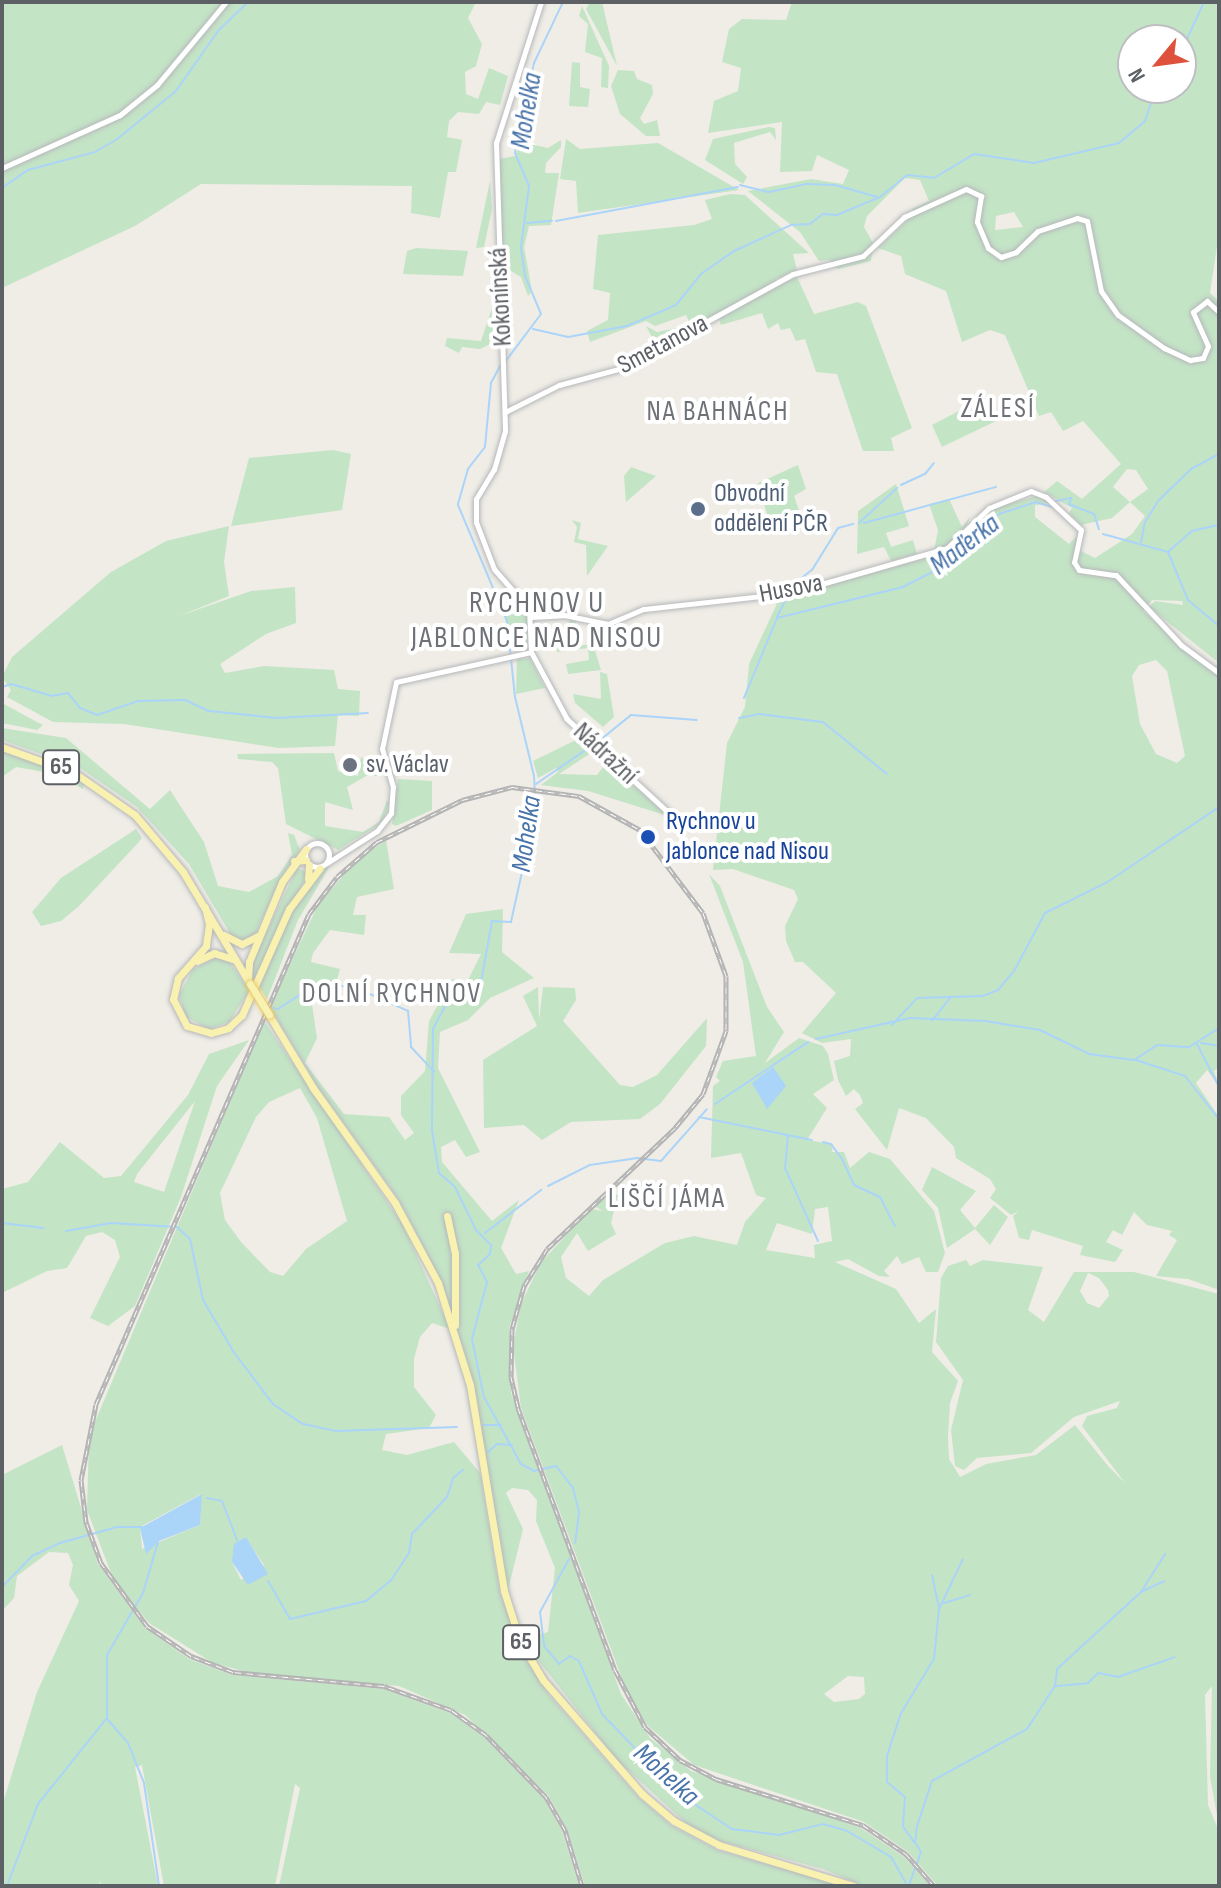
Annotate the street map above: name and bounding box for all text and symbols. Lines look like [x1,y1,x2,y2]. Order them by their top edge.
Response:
north arrow [1117,24,1197,104]
text: N [1123,63,1152,87]
water label: Mohelka [504,70,550,152]
street label: Kokonínská [483,247,519,347]
street label: Smetanova [613,308,713,382]
district label: ZÁLESÍ [960,392,1036,426]
district label: NA BAHNÁCH [646,395,790,429]
place label: Obvodní oddělení PČR [714,478,828,540]
marker: Obvodní oddělení PČR [689,500,707,518]
water label: Maďerka [923,507,1007,583]
street label: Husova [757,568,825,610]
district label: RYCHNOV U JABLONCE NAD NISOU [411,585,663,656]
street label: Nádražní [566,717,644,791]
road number: 65 [41,747,81,787]
place label: sv. Václav [366,749,449,781]
marker: sv. Václav [341,756,359,774]
water label: Mohelka [505,794,549,874]
place label: Rychnov u Jablonce nad Nisou [666,806,829,868]
marker: Rychnov u Jablonce nad Nisou [637,826,659,848]
district label: DOLNÍ RYCHNOV [302,977,482,1011]
district label: LIŠČÍ JÁMA [608,1182,726,1216]
road number: 65 [501,1622,541,1662]
water label: Mohelka [626,1737,706,1813]

